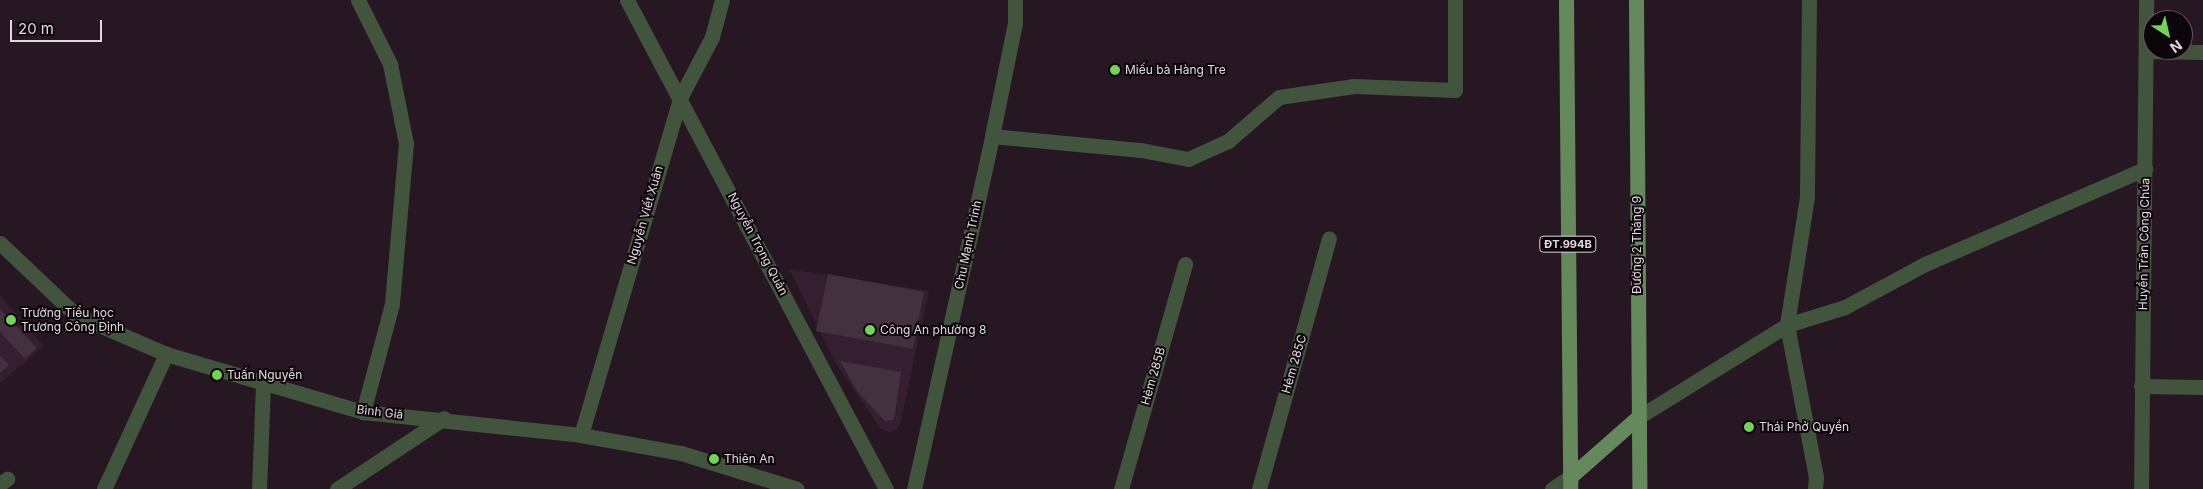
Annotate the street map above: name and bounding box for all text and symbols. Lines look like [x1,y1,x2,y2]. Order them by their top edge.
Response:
scale bar [12,10,105,42]
north arrow [2143,10,2193,60]
text: 20 m [18,19,54,38]
text: N [2167,37,2186,57]
place label: Miếu bà Hàng Tre [1125,63,1226,77]
marker: Miếu bà Hàng Tre [1109,64,1121,76]
street label: Nguyễn Viết Xuân [624,164,666,266]
street label: Huyền Trân Công Chúa [2136,178,2152,310]
street label: Nguyễn Trọng Quản [725,190,791,298]
street label: Đường 2 Tháng 9 [1630,196,1644,294]
street label: Chu Mạnh Trinh [952,199,984,291]
road number: ĐT.994B [1539,235,1597,252]
place label: Trường Tiểu học Trương Công Định [21,306,124,334]
marker: Trường Tiểu học Trương Công Định [5,314,17,326]
place label: Công An phường 8 [880,323,986,337]
marker: Công An phường 8 [864,324,876,336]
street label: Hẻm 285C [1279,333,1309,395]
street label: Hẻm 285B [1138,345,1168,407]
place label: Tuấn Nguyễn [227,368,302,382]
marker: Tuấn Nguyễn [211,369,223,381]
street label: Bình Giã [356,402,404,422]
place label: Thái Phở Quyền [1759,420,1849,434]
marker: Thái Phở Quyền [1743,421,1755,433]
place label: Thiên An [724,452,775,466]
marker: Thiên An [708,453,720,465]

